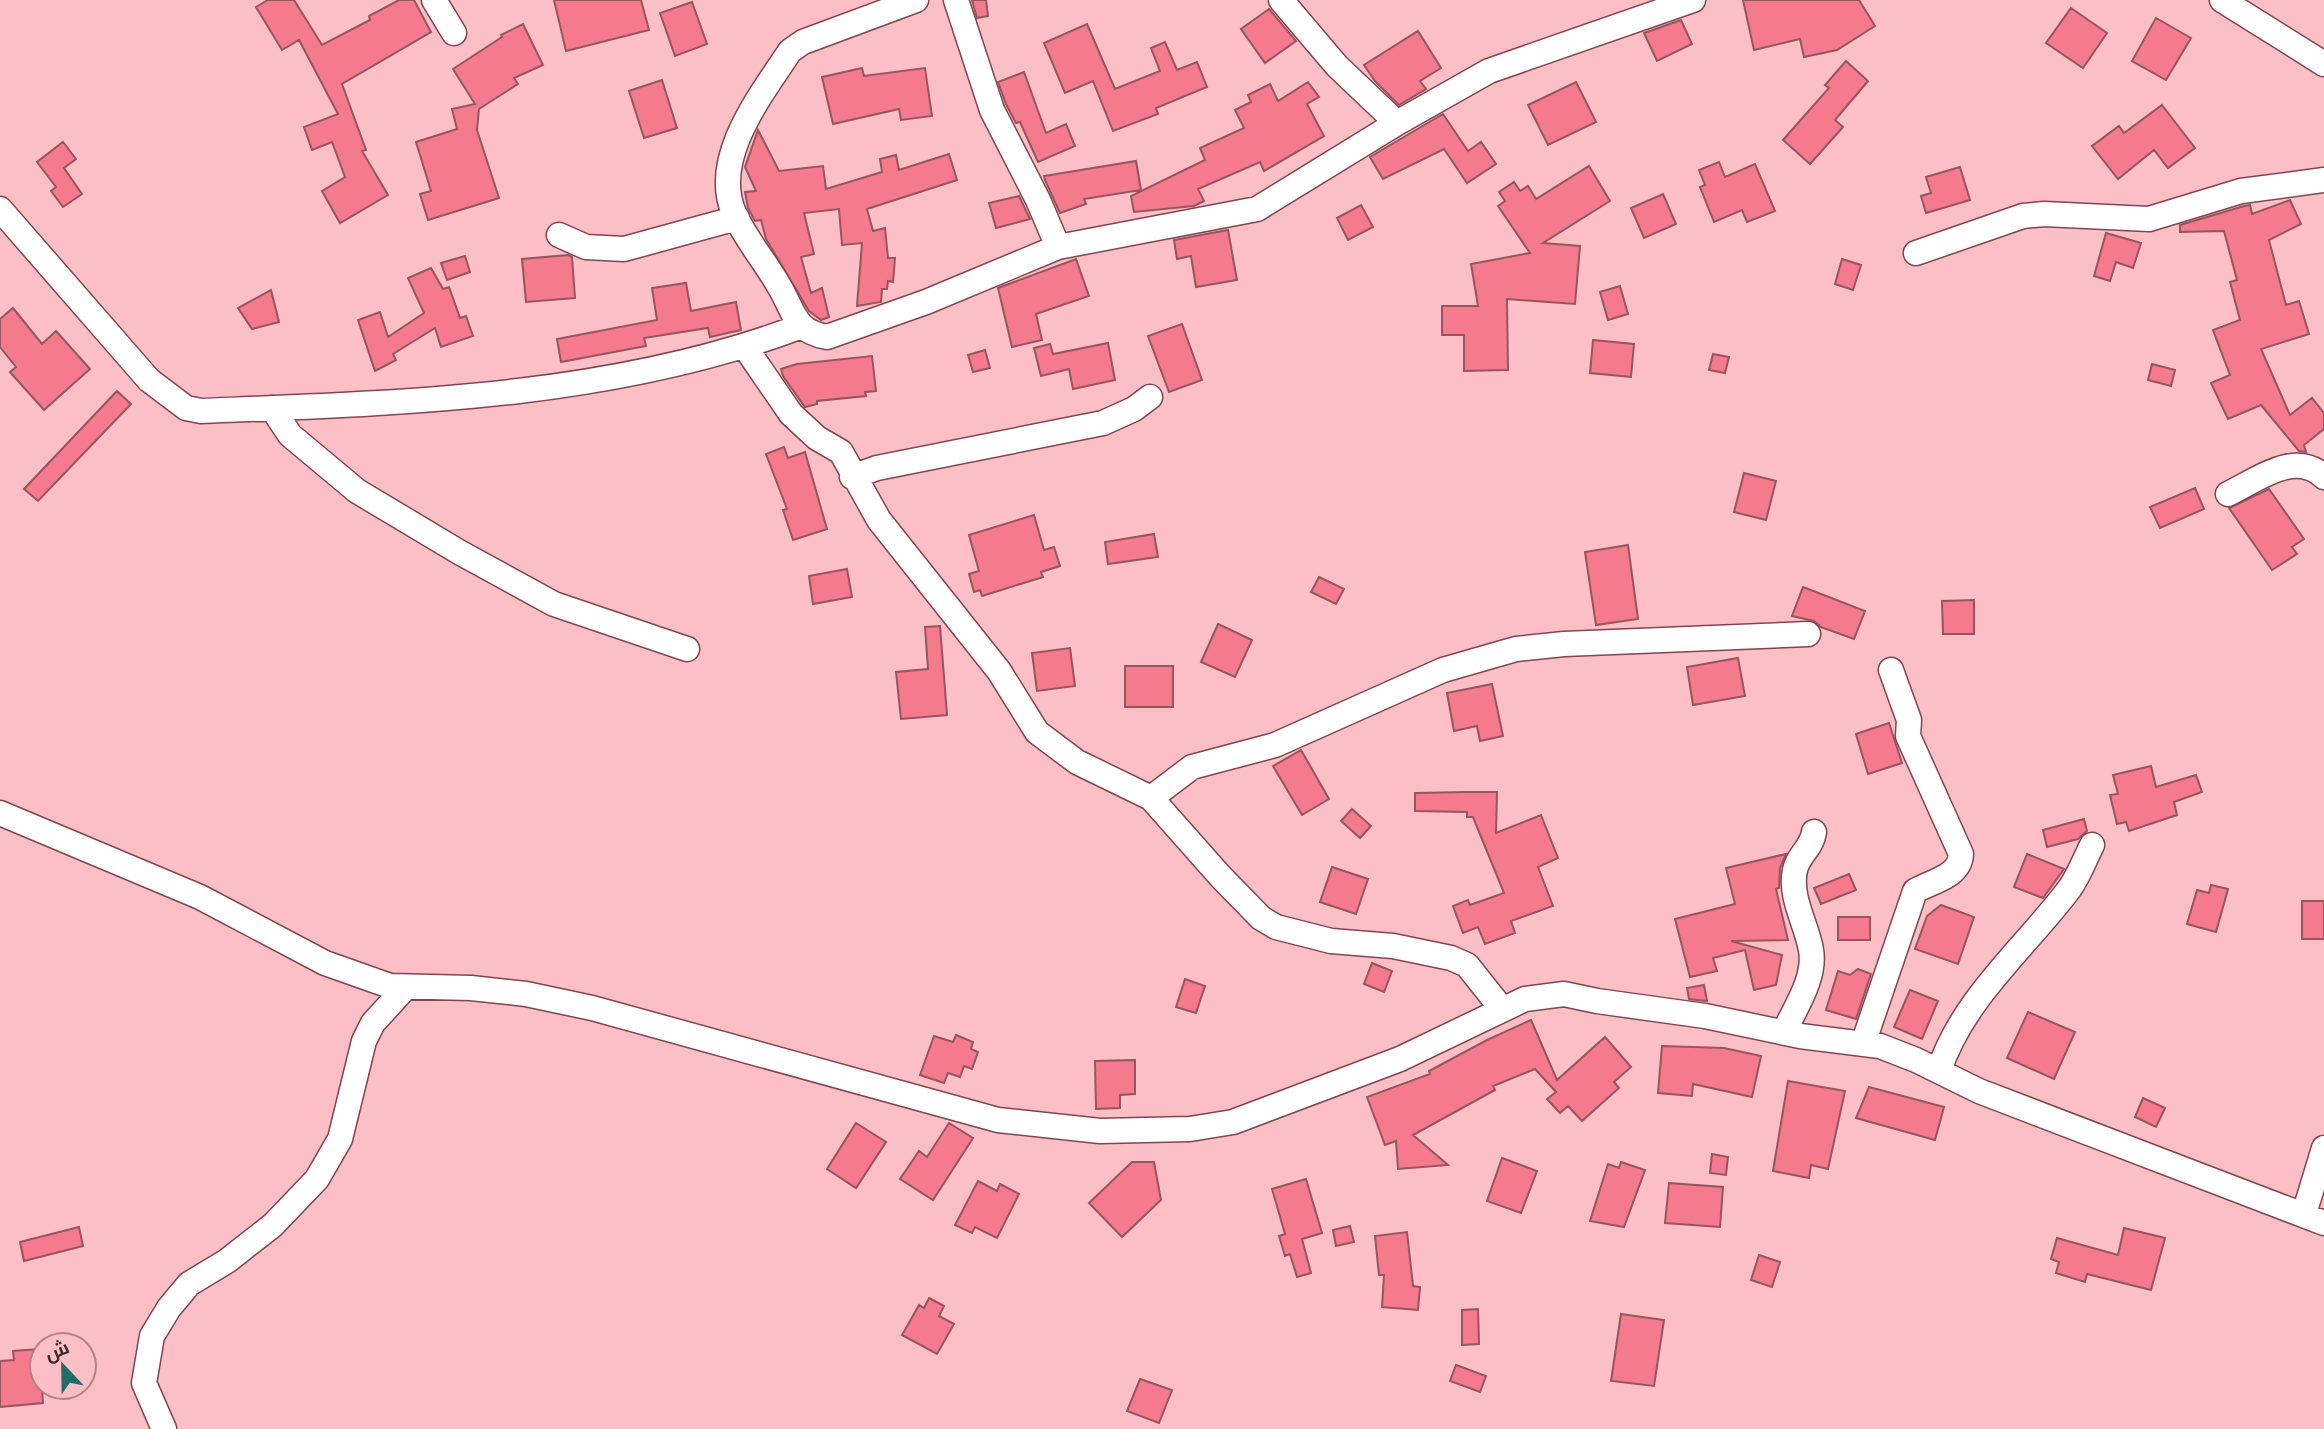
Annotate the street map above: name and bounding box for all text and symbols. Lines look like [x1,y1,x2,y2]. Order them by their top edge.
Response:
north arrow [28,1331,98,1401]
text: ش [41,1335,72,1366]

